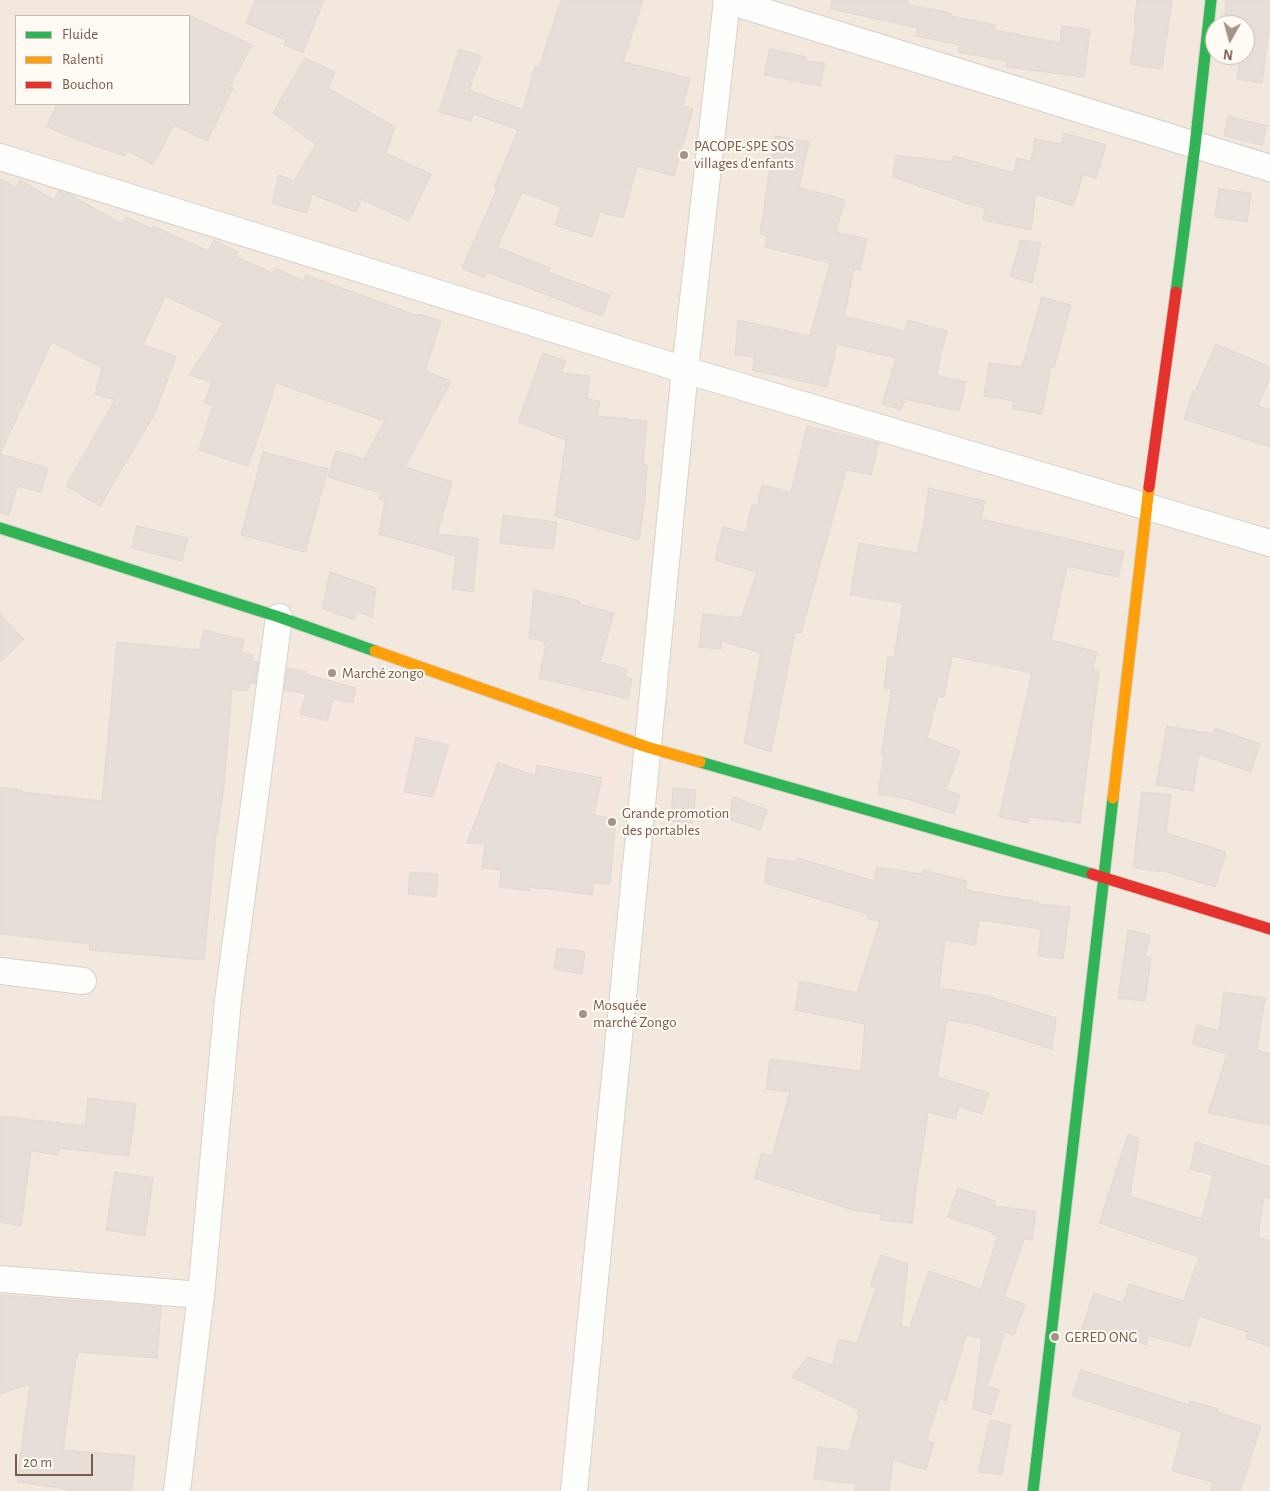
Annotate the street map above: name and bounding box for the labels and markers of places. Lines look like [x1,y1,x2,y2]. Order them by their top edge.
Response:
place label: PACOPE-SPE SOS villages d'enfants [694,137,794,172]
marker: PACOPE-SPE SOS villages d'enfants [678,149,690,161]
place label: Marché zongo [342,664,424,682]
marker: Marché zongo [326,667,338,679]
place label: Grande promotion des portables [622,804,729,839]
marker: Grande promotion des portables [606,816,618,828]
place label: Mosquée marché Zongo [593,996,677,1031]
marker: Mosquée marché Zongo [577,1008,589,1020]
place label: GERED ONG [1065,1328,1137,1346]
marker: GERED ONG [1049,1331,1061,1343]

